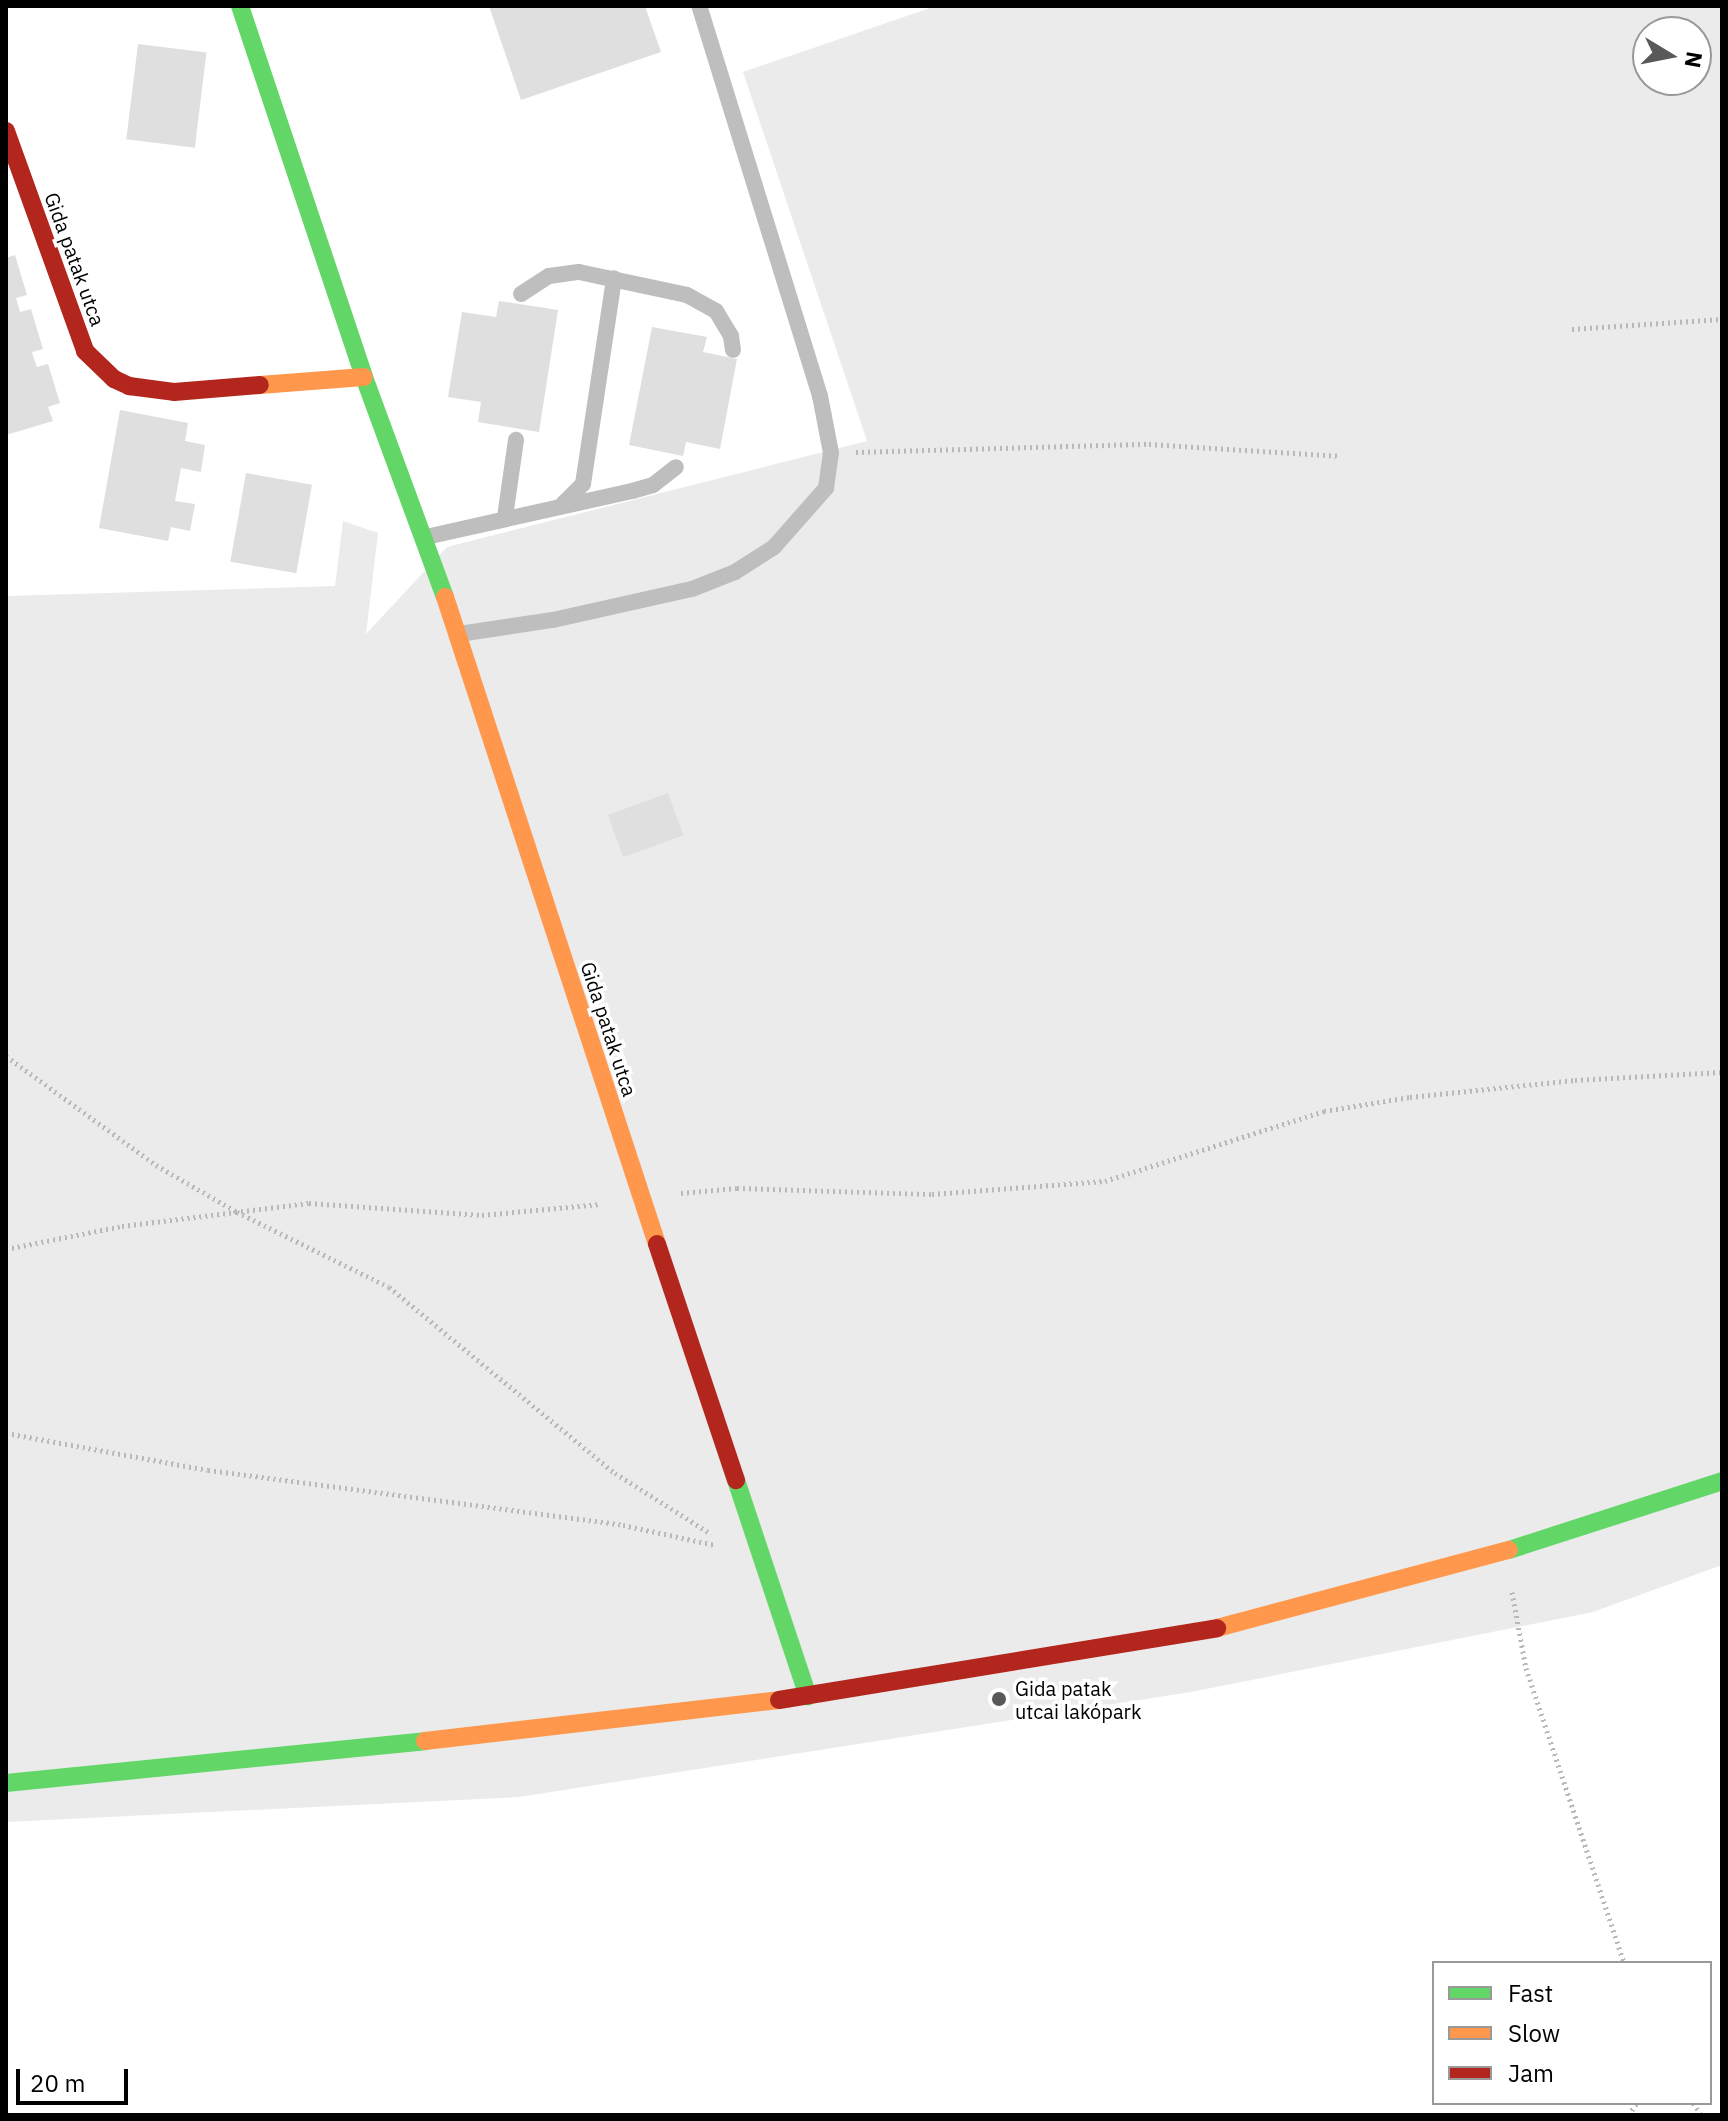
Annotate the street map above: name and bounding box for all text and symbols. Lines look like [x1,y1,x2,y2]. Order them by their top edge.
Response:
north arrow [1632,16,1712,96]
text: N [1678,50,1710,70]
street label: Gida patak utca [40,189,110,329]
street label: Gida patak utca [576,959,642,1099]
place label: Gida patak utcai lakópark [1015,1676,1141,1723]
marker: Gida patak utcai lakópark [990,1690,1008,1708]
legend [1432,1961,1712,2105]
text: Fast [1508,1977,1553,2009]
text: Slow [1508,2017,1560,2049]
scale bar [20,2053,132,2103]
text: Jam [1508,2057,1554,2089]
text: 20 m [30,2067,85,2099]

